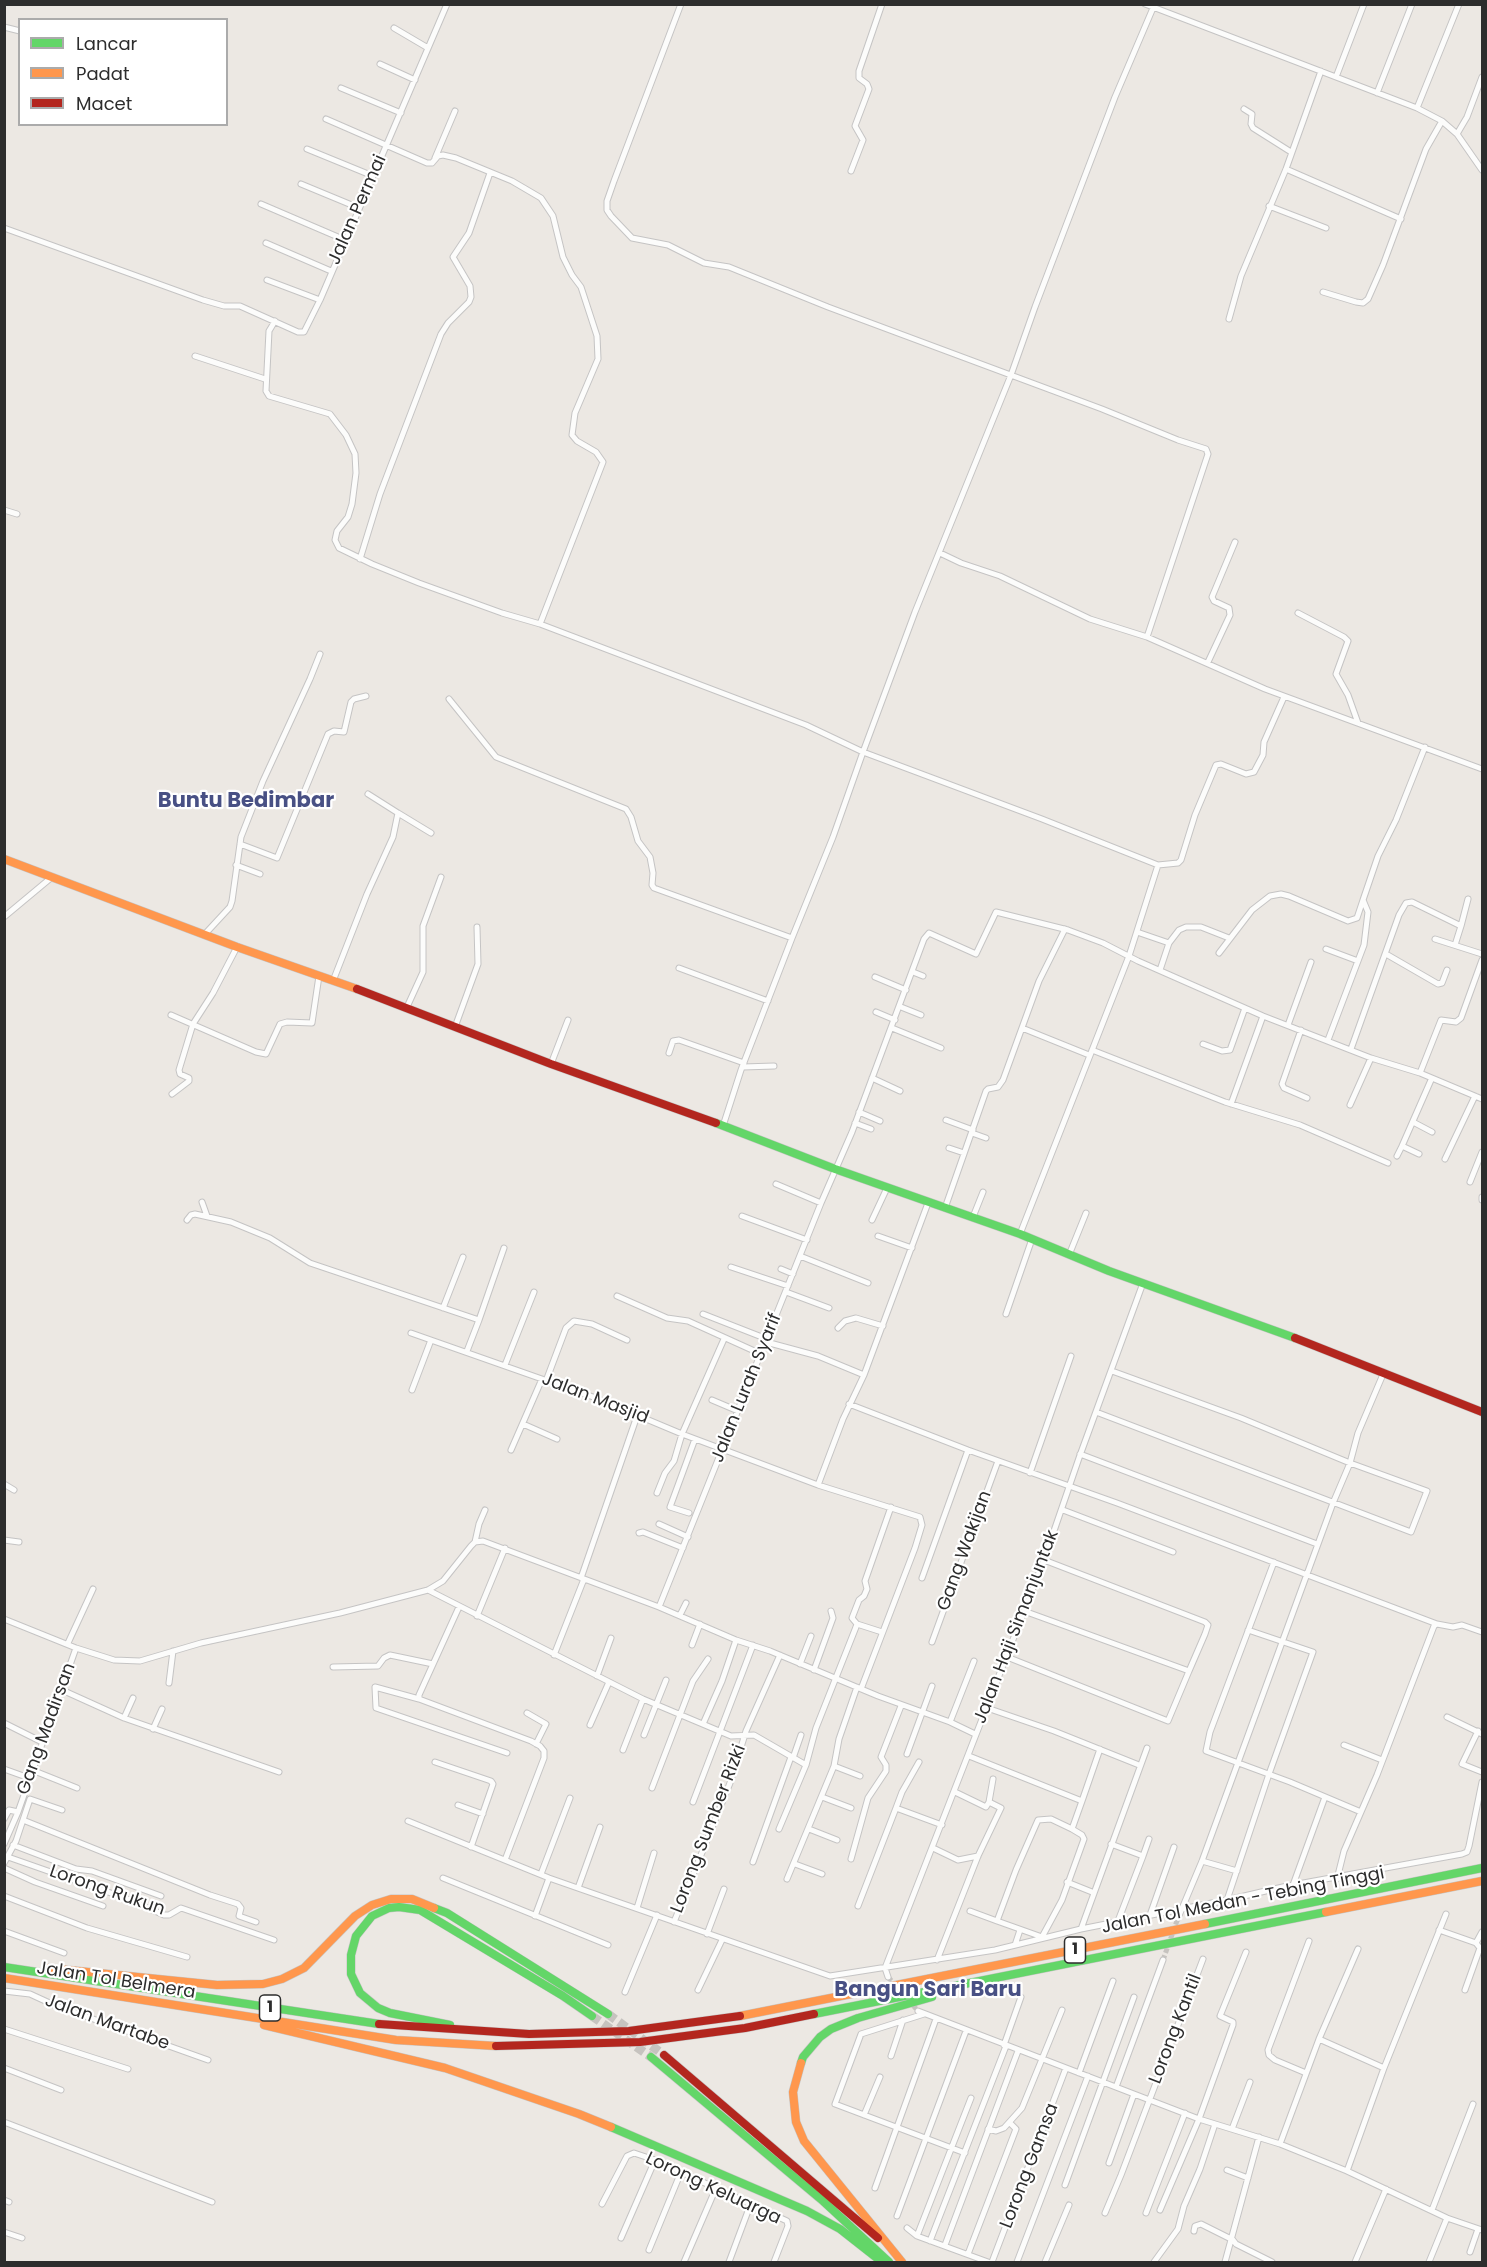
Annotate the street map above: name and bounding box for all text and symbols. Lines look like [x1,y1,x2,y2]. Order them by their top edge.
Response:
legend [18,18,228,126]
text: Lancar [76,31,137,56]
text: Padat [76,61,129,86]
text: Macet [76,91,132,116]
street label: Jalan Permai [324,152,392,268]
district label: Buntu Bedimbar [158,789,334,815]
street label: Jalan Lurah Syarif [707,1310,787,1466]
street label: Jalan Masjid [538,1369,652,1429]
street label: Gang Wakijan [933,1488,997,1614]
street label: Jalan Haji Simanjuntak [970,1527,1064,1727]
street label: Gang Madirsan [13,1660,81,1798]
street label: Lorong Sumber Rizki [667,1742,751,1916]
street label: Lorong Rukun [46,1861,168,1921]
street label: Jalan Tol Medan - Tebing Tinggi [1100,1863,1386,1939]
road number: 1 [1064,1937,1086,1963]
street label: Jalan Tol Belmera [35,1958,197,2004]
street label: Lorong Kantil [1145,1971,1207,2087]
district label: Bangun Sari Baru [834,1978,1022,2004]
street label: Jalan Martabe [42,1990,172,2056]
road number: 1 [260,1995,280,2021]
street label: Lorong Gamsa [996,2100,1064,2232]
street label: Lorong Keluarga [642,2148,784,2230]

